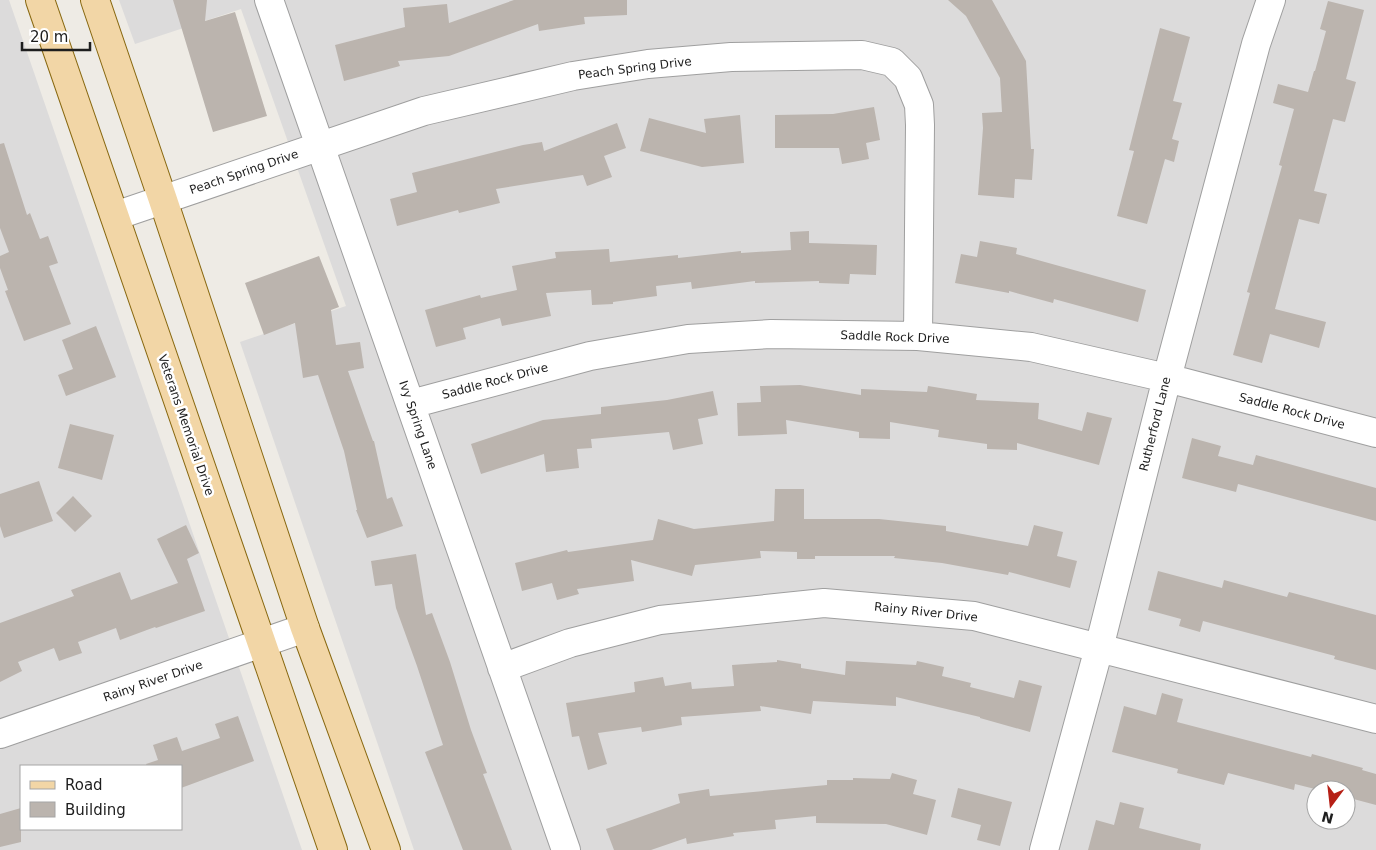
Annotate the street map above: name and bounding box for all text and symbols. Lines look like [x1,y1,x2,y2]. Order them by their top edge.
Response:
scale bar [22,20,90,52]
text: 20 m [30,28,68,46]
street label: Peach Spring Drive [578,54,692,82]
street label: Peach Spring Drive [188,147,300,197]
street label: Saddle Rock Drive [840,328,950,346]
street label: Veterans Memorial Drive [155,353,217,497]
street label: Saddle Rock Drive [440,360,550,402]
street label: Rutherford Lane [1137,375,1173,473]
street label: Ivy Spring Lane [396,379,440,471]
street label: Saddle Rock Drive [1237,390,1347,432]
street label: Rainy River Drive [873,600,979,624]
street label: Rainy River Drive [101,657,205,705]
legend [20,765,182,830]
text: Road [65,776,103,794]
north arrow [1306,780,1356,830]
text: Building [65,801,126,819]
text: N [1320,808,1335,827]

